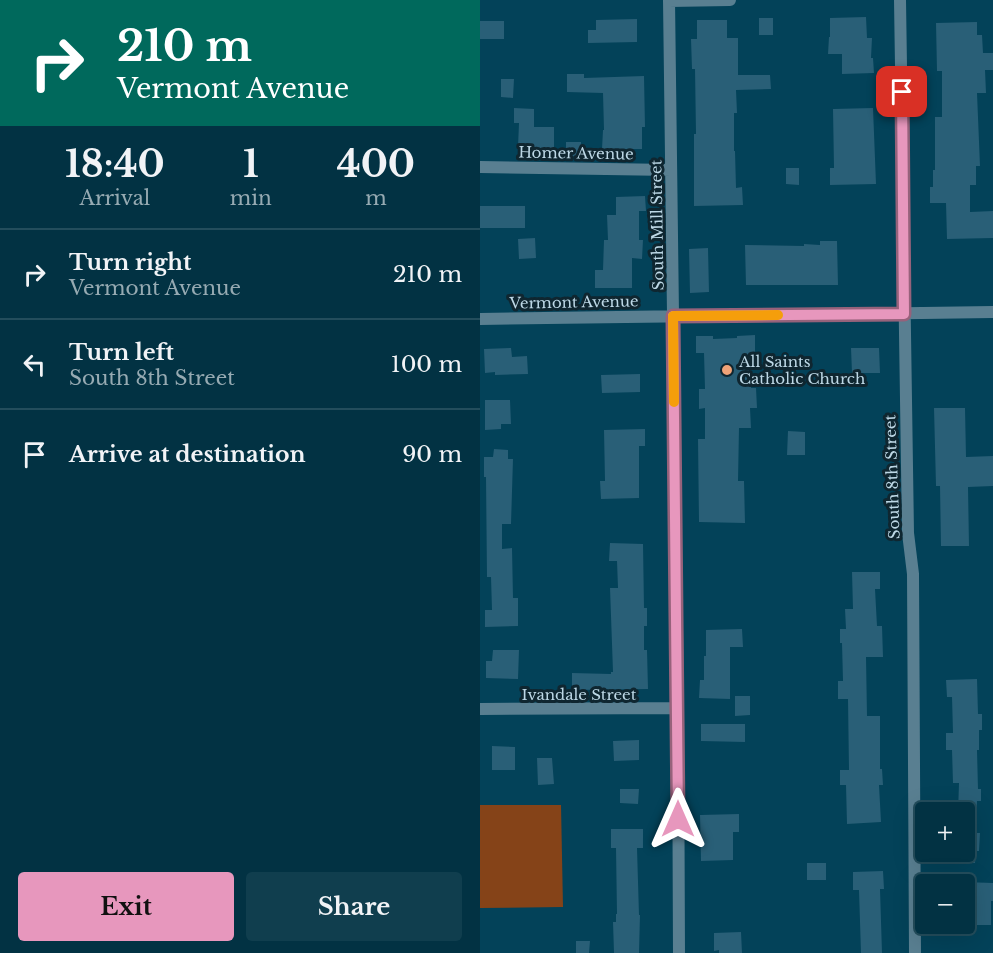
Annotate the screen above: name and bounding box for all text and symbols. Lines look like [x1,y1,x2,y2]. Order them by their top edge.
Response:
text: 210 m [117,20,252,72]
icon: right [18,24,96,102]
pin [876,66,927,117]
text: Vermont Avenue [117,72,349,105]
icon: arrive [885,75,918,108]
text: 18:40 [65,142,165,187]
text: 1 [243,142,259,187]
text: 400 [337,142,415,187]
street label: Homer Avenue [518,142,634,164]
street label: South Mill Street [646,159,668,290]
text: Arrival [79,186,150,210]
text: min [230,186,272,210]
text: m [365,186,387,210]
text: Turn right [69,249,191,276]
icon: right [18,258,51,291]
text: 210 m [393,261,462,288]
text: Vermont Avenue [69,276,241,300]
street label: Vermont Avenue [508,291,639,313]
text: Turn left [69,339,174,366]
icon: left [18,348,51,381]
text: 100 m [391,351,462,378]
place label: All Saints Catholic Church [738,352,865,388]
marker: All Saints Catholic Church [720,363,734,377]
text: South 8th Street [69,366,235,390]
street label: South 8th Street [880,414,904,539]
icon: arrive [18,438,51,471]
text: Arrive at destination [69,441,306,468]
text: 90 m [402,441,462,468]
street label: Ivandale Street [522,685,637,704]
position arrow [646,787,710,851]
map controls [915,802,975,934]
button: + [915,802,975,862]
button: Exit [18,872,234,941]
button: Share [246,872,462,941]
button: − [915,874,975,934]

